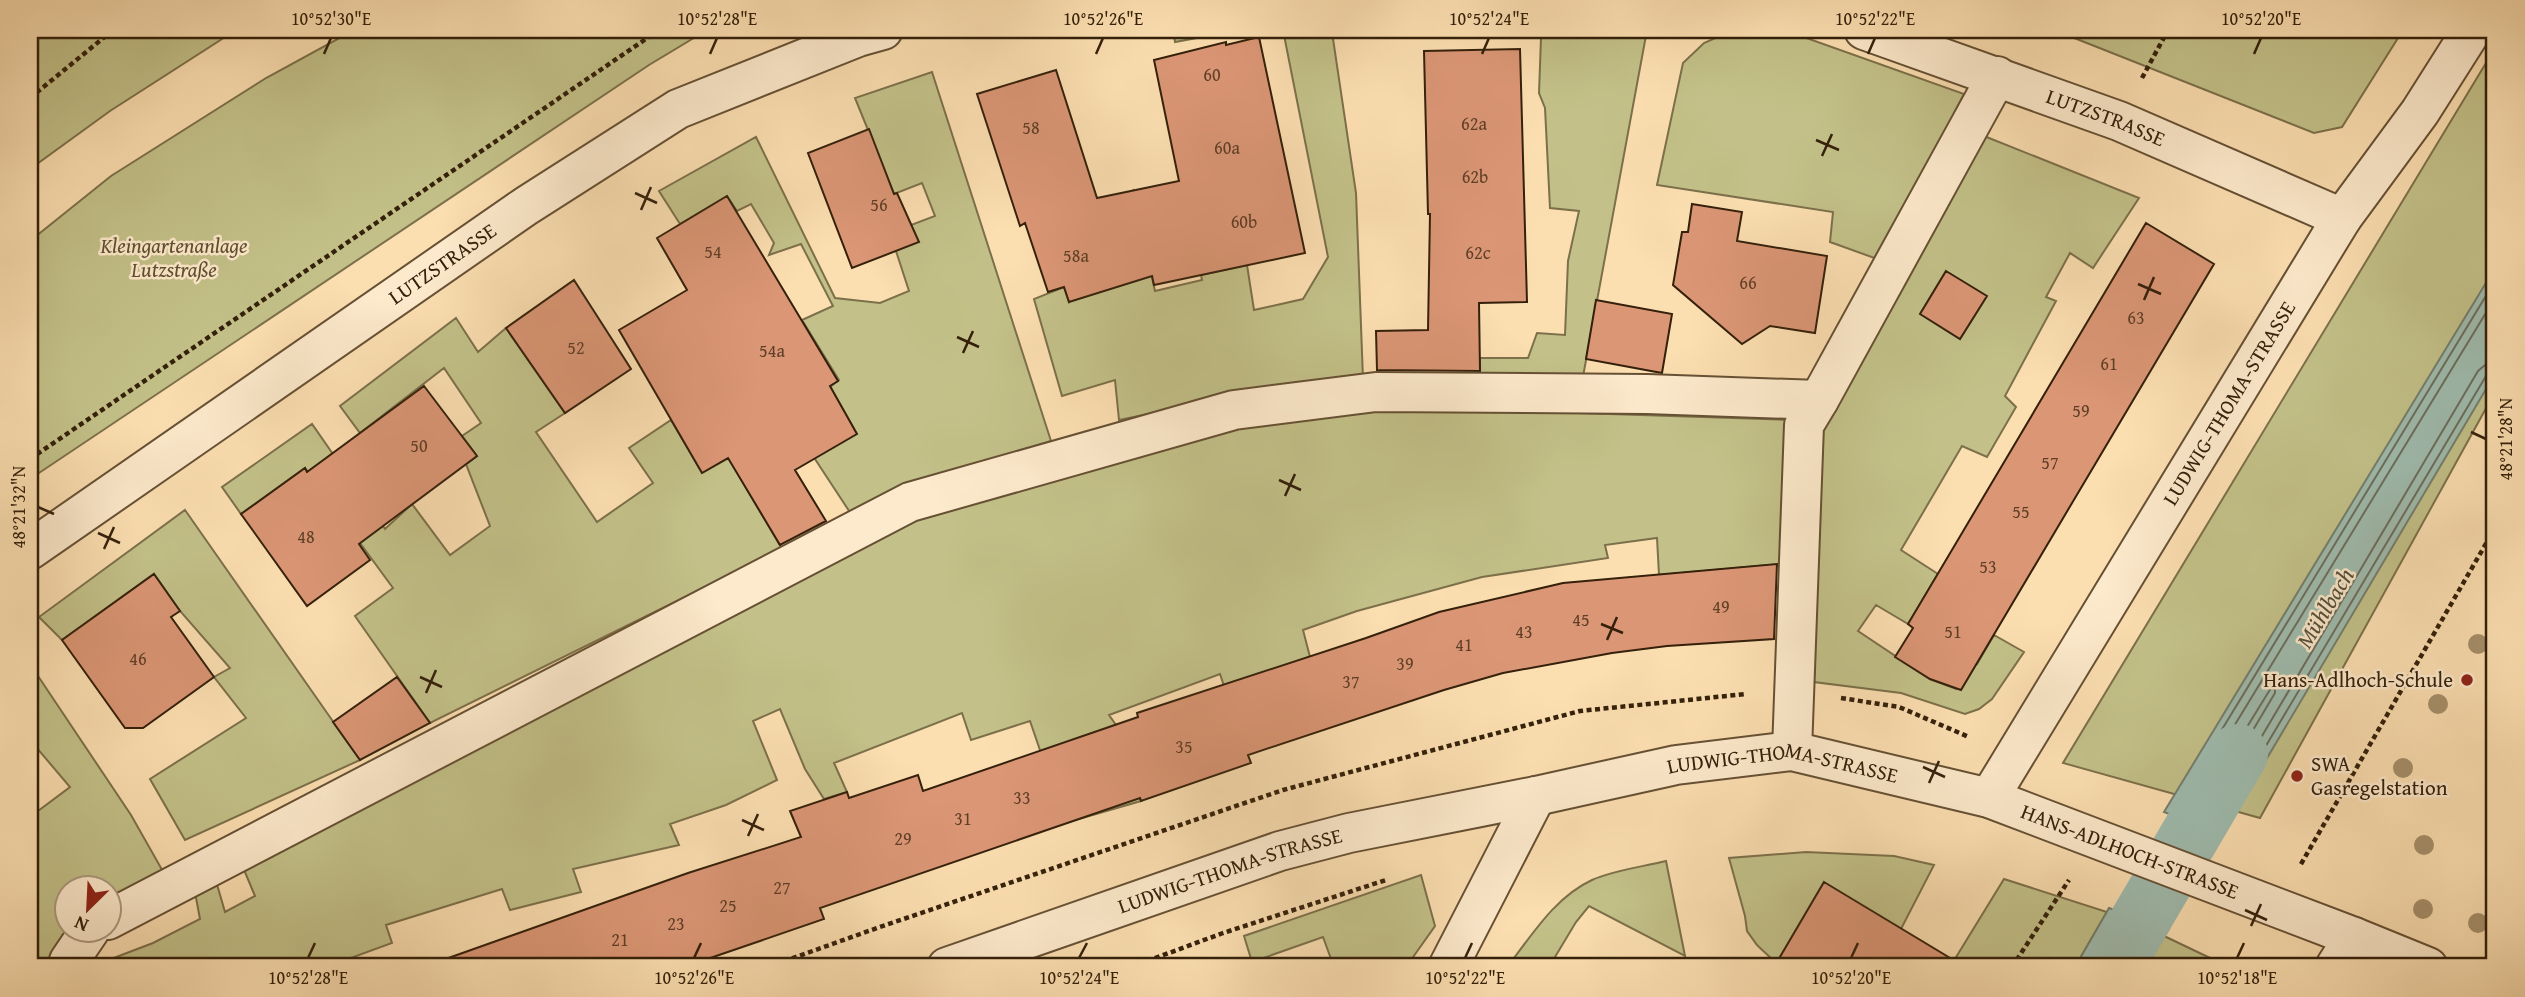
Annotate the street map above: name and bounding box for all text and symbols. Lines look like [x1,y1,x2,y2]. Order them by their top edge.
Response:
text: 10°52'30"E [291,5,371,32]
text: 10°52'28"E [677,5,757,32]
text: 10°52'26"E [1063,5,1143,32]
text: 10°52'24"E [1449,5,1529,32]
text: 10°52'22"E [1835,5,1915,32]
text: 10°52'20"E [2221,5,2301,32]
house number: 60 [1203,61,1221,88]
street label: LUTZSTRASSE [2042,80,2170,154]
house number: 62a [1461,110,1487,137]
house number: 58 [1022,114,1040,141]
house number: 60a [1214,134,1240,161]
house number: 62b [1462,163,1488,190]
house number: 56 [870,191,888,218]
house number: 60b [1231,208,1257,235]
street label: LUTZSTRASSE [382,215,503,312]
park label: Kleingartenanlage Lutzstraße [99,230,248,285]
house number: 54 [704,238,722,265]
house number: 62c [1465,239,1491,266]
house number: 58a [1063,242,1089,269]
house number: 66 [1739,269,1757,296]
street label: LUDWIG-THOMA-STRASSE [2155,295,2303,511]
house number: 63 [2127,304,2145,331]
house number: 52 [567,334,585,361]
house number: 54a [759,337,785,364]
house number: 61 [2100,350,2118,377]
house number: 59 [2072,397,2090,424]
text: 48°21'28"N [2492,397,2519,480]
house number: 50 [410,432,428,459]
house number: 57 [2041,449,2059,476]
text: 48°21'32"N [5,465,32,548]
house number: 55 [2012,498,2030,525]
house number: 48 [297,523,315,550]
house number: 53 [1979,553,1997,580]
water label: Mühlbach [2288,561,2362,654]
house number: 49 [1712,593,1730,620]
house number: 45 [1572,606,1590,633]
house number: 43 [1515,618,1533,645]
house number: 51 [1944,618,1962,645]
house number: 41 [1455,631,1473,658]
house number: 46 [129,645,147,672]
house number: 39 [1396,650,1414,677]
place label: Hans-Adlhoch-Schule [2263,664,2453,695]
house number: 37 [1342,668,1360,695]
marker: Hans-Adlhoch-Schule [2459,672,2475,688]
house number: 35 [1175,733,1193,760]
street label: LUDWIG-THOMA-STRASSE [1664,734,1901,791]
place label: SWA Gasregelstation [2311,748,2448,803]
marker: SWA Gasregelstation [2289,768,2305,784]
house number: 33 [1013,784,1031,811]
street label: HANS-ADLHOCH-STRASSE [2017,796,2244,907]
house number: 31 [954,805,972,832]
street label: LUDWIG-THOMA-STRASSE [1113,819,1346,921]
house number: 29 [894,825,912,852]
north arrow [52,874,122,944]
house number: 27 [773,874,791,901]
house number: 25 [719,892,737,919]
text: N [69,909,93,940]
house number: 23 [667,910,685,937]
house number: 21 [611,926,629,953]
text: 10°52'28"E [268,964,348,991]
text: 10°52'26"E [654,964,734,991]
text: 10°52'24"E [1039,964,1119,991]
text: 10°52'22"E [1425,964,1505,991]
text: 10°52'20"E [1811,964,1891,991]
text: 10°52'18"E [2197,964,2277,991]

